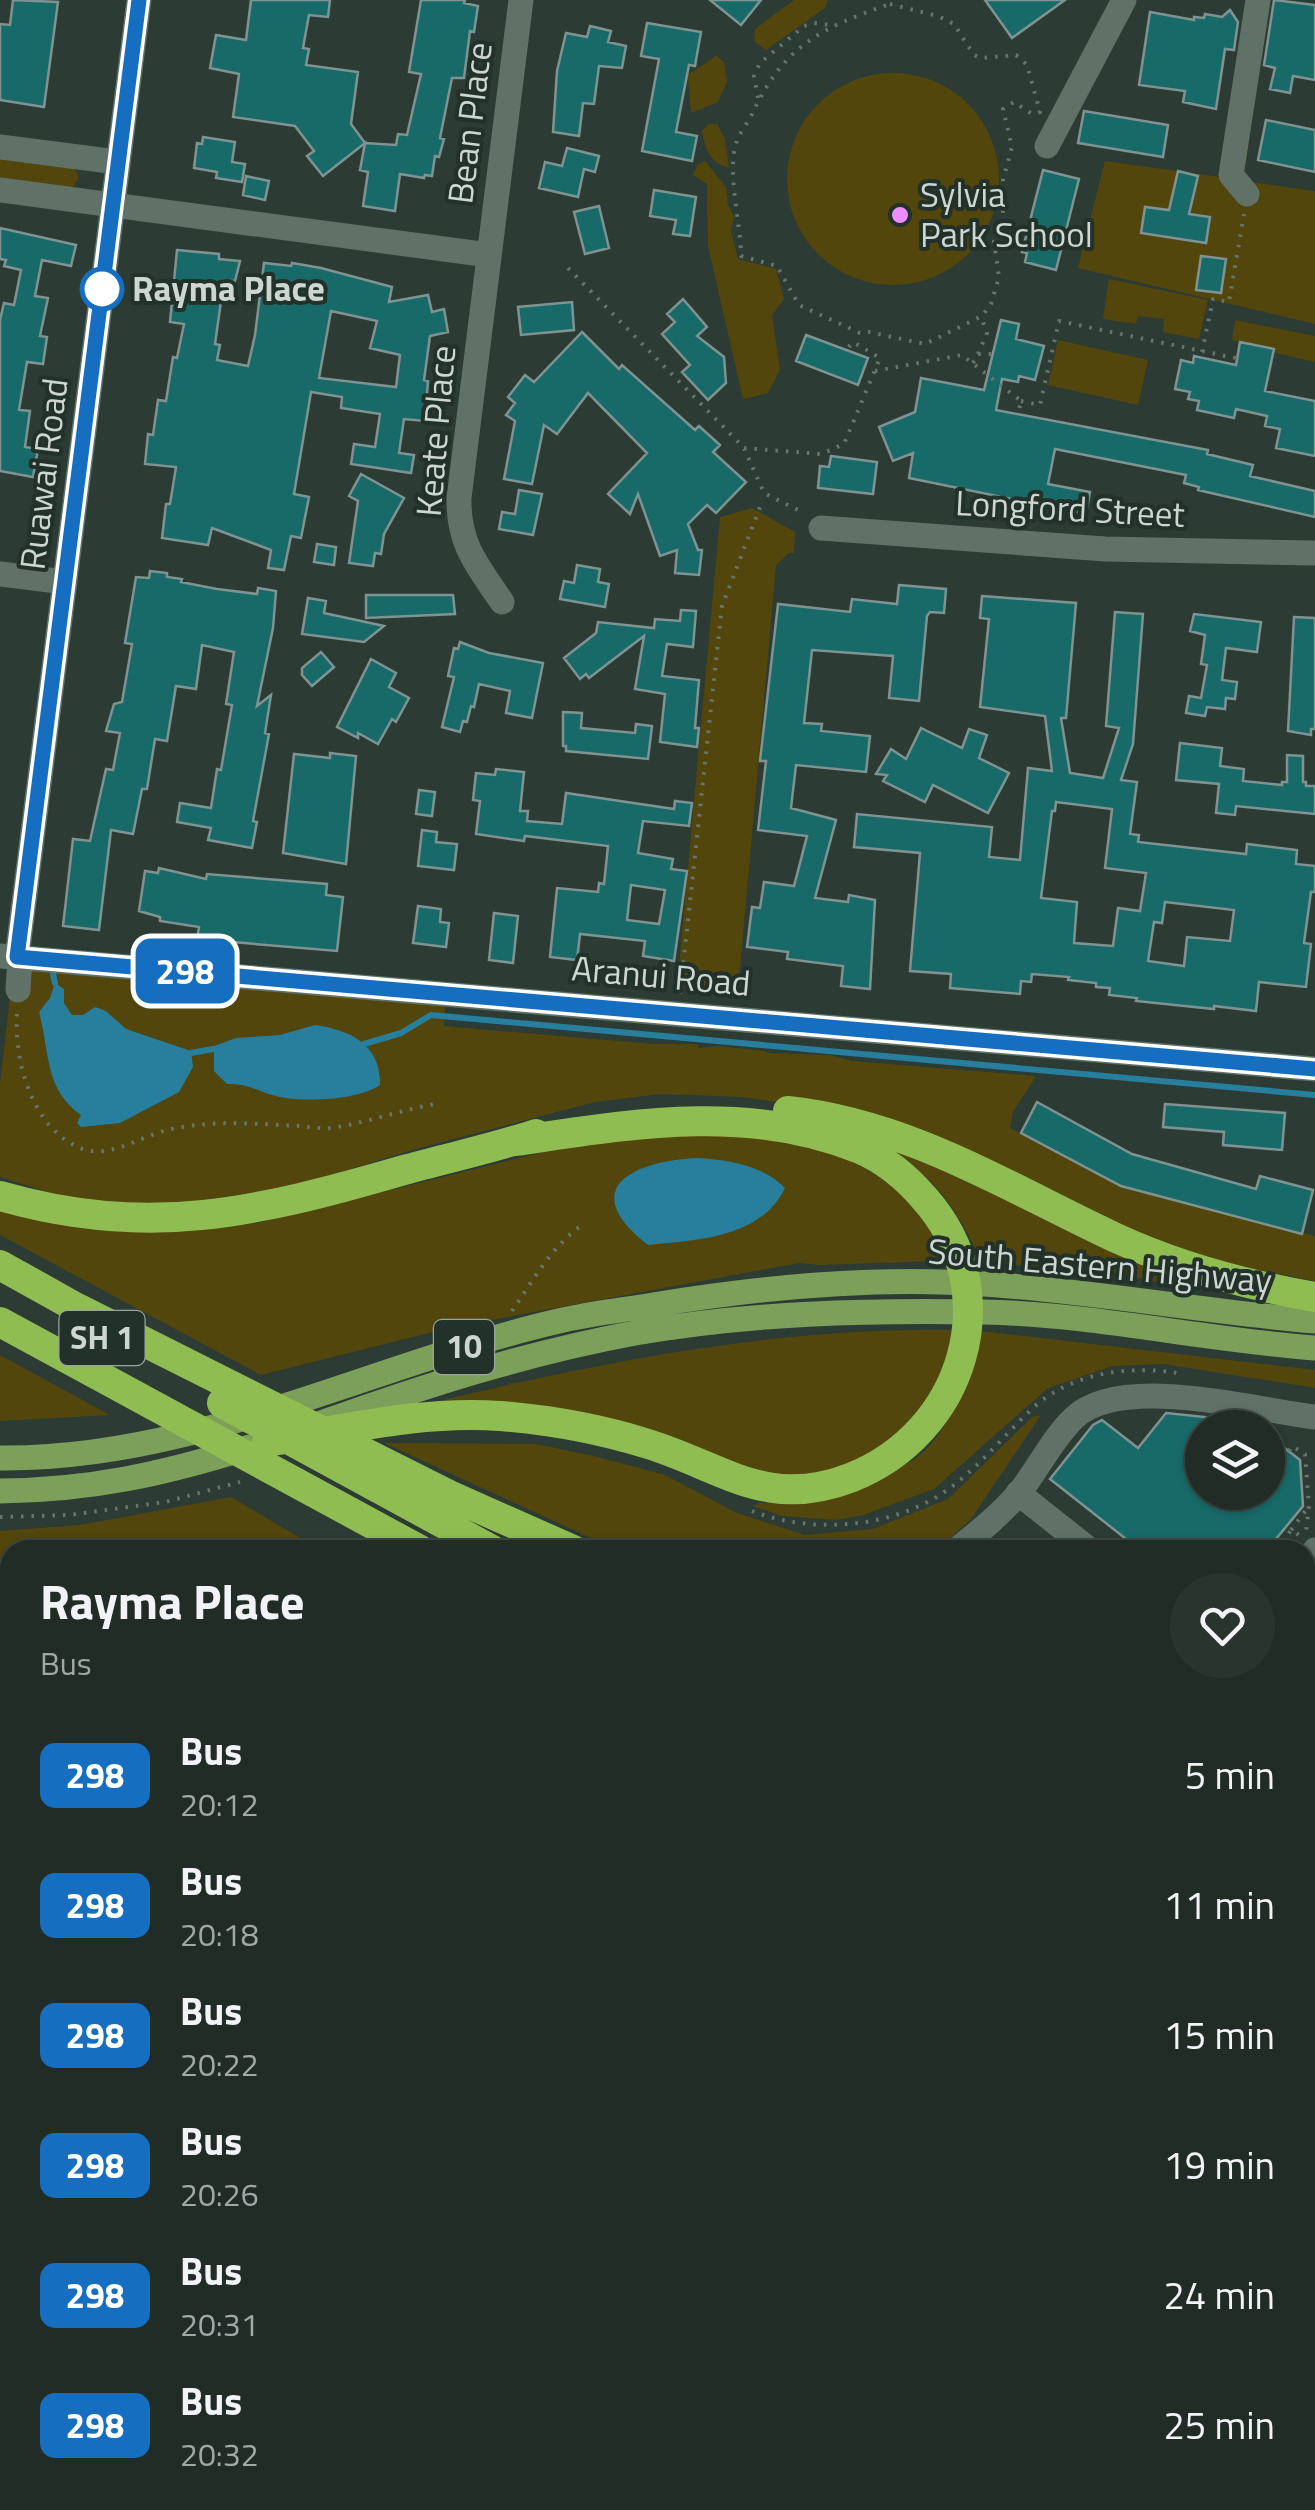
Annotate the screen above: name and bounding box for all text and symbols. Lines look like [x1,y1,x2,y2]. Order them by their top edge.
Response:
street label: Bean Place [432,39,506,207]
place label: Sylvia Park School [920,167,1093,261]
marker: Sylvia Park School [889,204,911,226]
place label: Rayma Place [132,261,325,315]
marker: Rayma Place [81,268,123,310]
street label: Keate Place [401,343,469,519]
street label: Ruawai Road [4,375,82,573]
street label: Longford Street [954,475,1186,541]
line badge: 298 [128,938,242,1004]
street label: Aranui Road [570,940,753,1010]
text: 298 [156,944,214,998]
street label: South Eastern Highway [926,1223,1274,1307]
road number: SH 1 [59,1311,144,1365]
road number: 10 [434,1320,494,1374]
map controls [1185,1410,1285,1510]
button: layers [1185,1410,1285,1510]
text: Rayma Place [40,1565,305,1638]
button: heart [1170,1573,1275,1678]
text: Bus [40,1639,92,1687]
text: Bus [180,1722,242,1780]
text: 5 min [1185,1746,1275,1804]
text: 298 [66,1748,124,1802]
text: 20:12 [180,1780,259,1828]
text: Bus [180,1852,242,1910]
text: 11 min [1164,1876,1275,1934]
text: 298 [66,1878,124,1932]
text: 20:18 [180,1910,259,1958]
text: Bus [180,1982,242,2040]
text: 15 min [1164,2006,1275,2064]
text: 298 [66,2008,124,2062]
text: 20:22 [180,2040,259,2088]
text: Bus [180,2112,242,2170]
text: 19 min [1164,2136,1275,2194]
text: 298 [66,2138,124,2192]
text: 20:26 [180,2170,259,2218]
text: Bus [180,2242,242,2300]
text: 24 min [1164,2266,1275,2324]
text: 298 [66,2268,124,2322]
text: 20:31 [180,2300,259,2348]
text: Bus [180,2372,242,2430]
text: 25 min [1164,2396,1275,2454]
text: 298 [66,2398,124,2452]
text: 20:32 [180,2430,259,2478]

